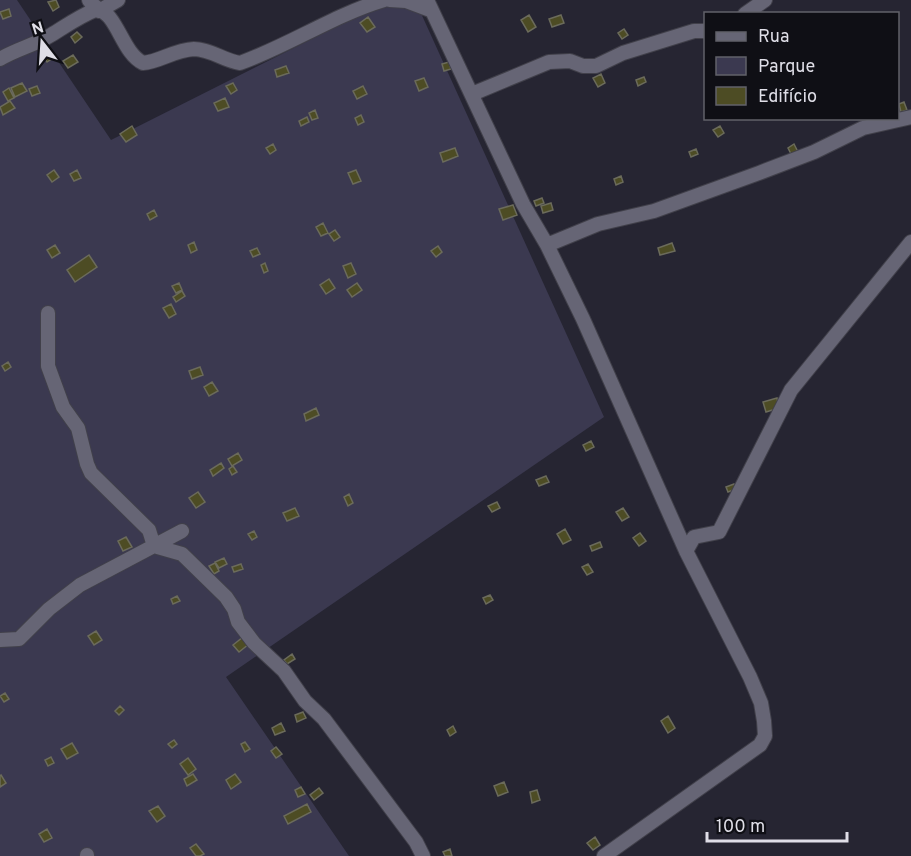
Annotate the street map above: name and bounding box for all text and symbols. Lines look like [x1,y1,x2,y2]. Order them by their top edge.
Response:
north arrow [12,12,72,72]
legend [704,12,899,120]
text: N [30,18,47,41]
text: Rua [758,26,789,49]
text: Parque [758,56,815,79]
text: Edifício [758,86,817,109]
scale bar [707,805,846,843]
text: 100 m [716,816,765,839]

